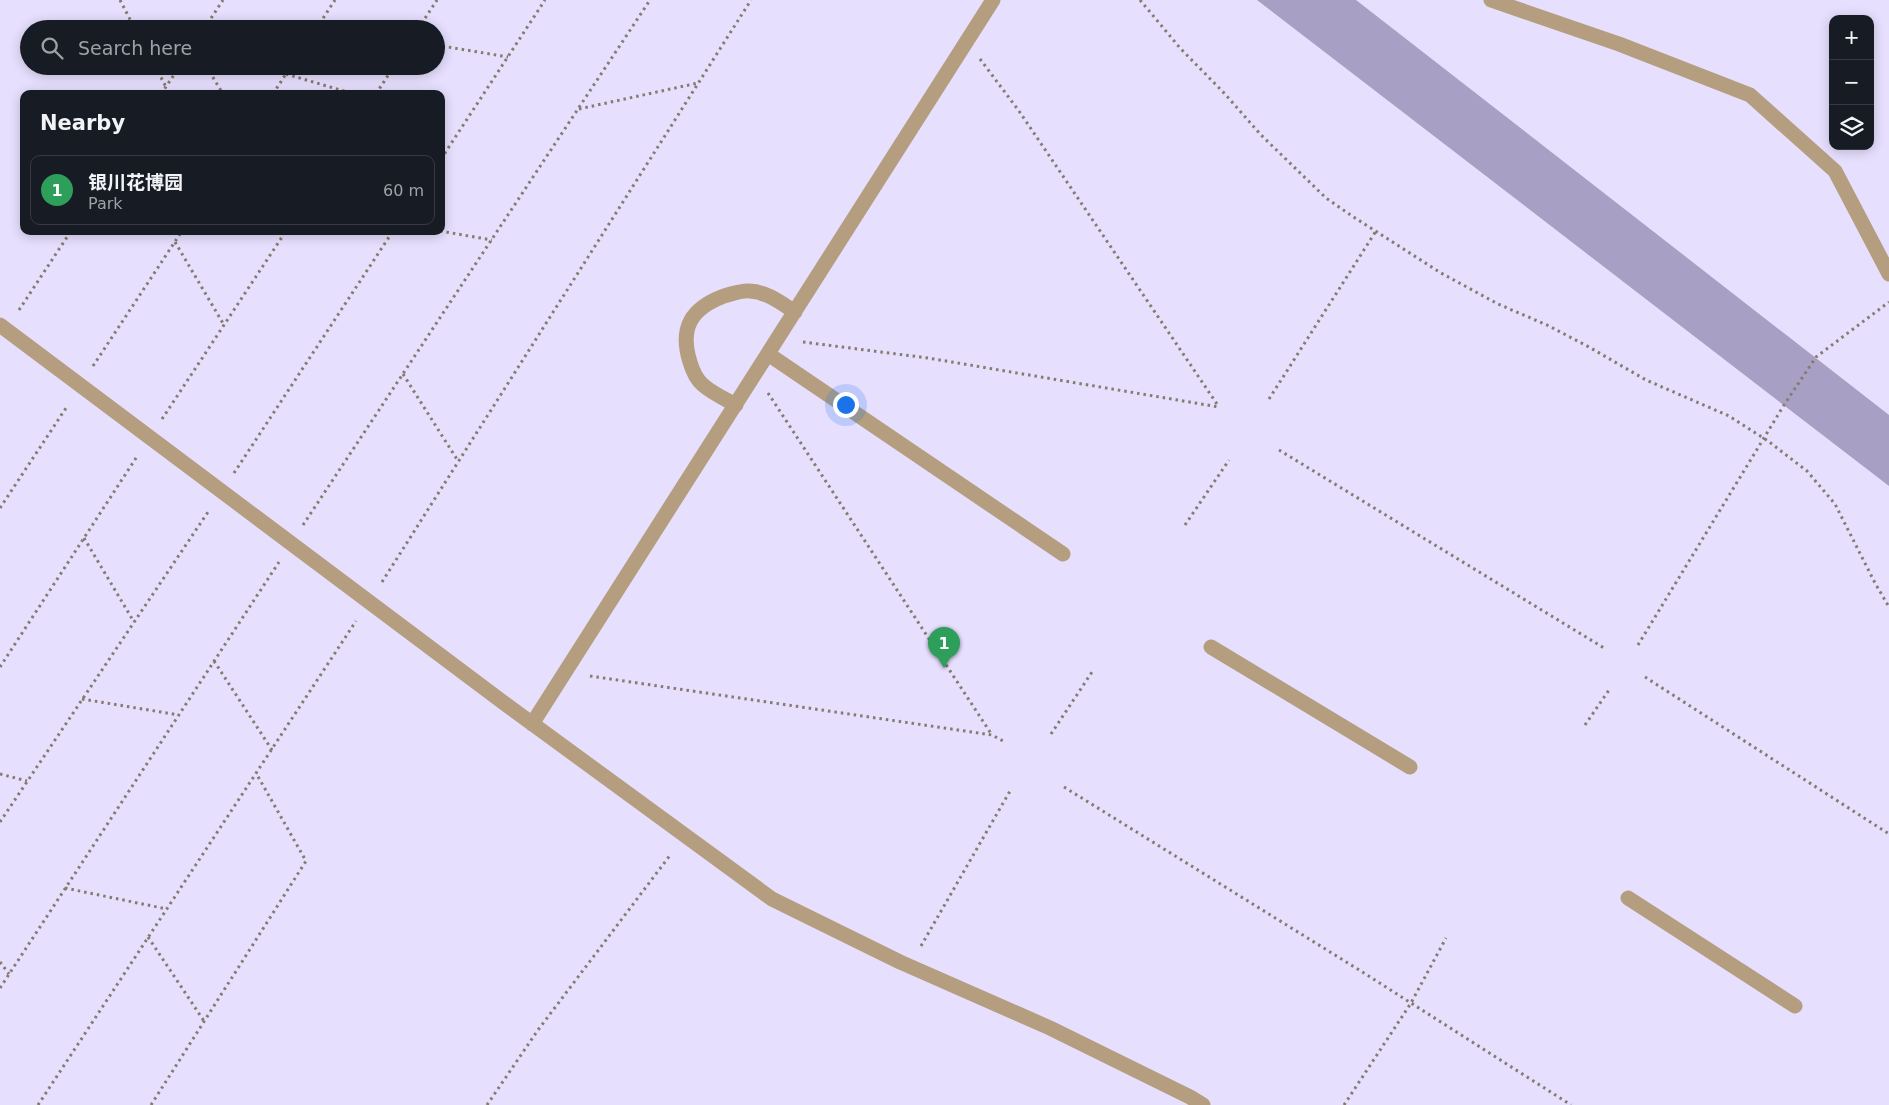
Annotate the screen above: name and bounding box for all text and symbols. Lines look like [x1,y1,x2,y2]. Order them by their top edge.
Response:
map controls [1829,15,1874,150]
button: + [1829,15,1874,60]
search box [20,20,445,75]
icon: search [38,34,66,62]
text: Search here [78,37,192,59]
button: − [1829,60,1874,105]
button: layers [1829,105,1874,150]
text: Nearby [40,111,125,135]
text: 银川花博园 [88,171,183,193]
text: 1 [51,181,63,200]
text: 60 m [383,181,424,200]
text: Park [88,194,123,213]
your location [833,392,859,418]
pin: 1 [928,627,960,668]

